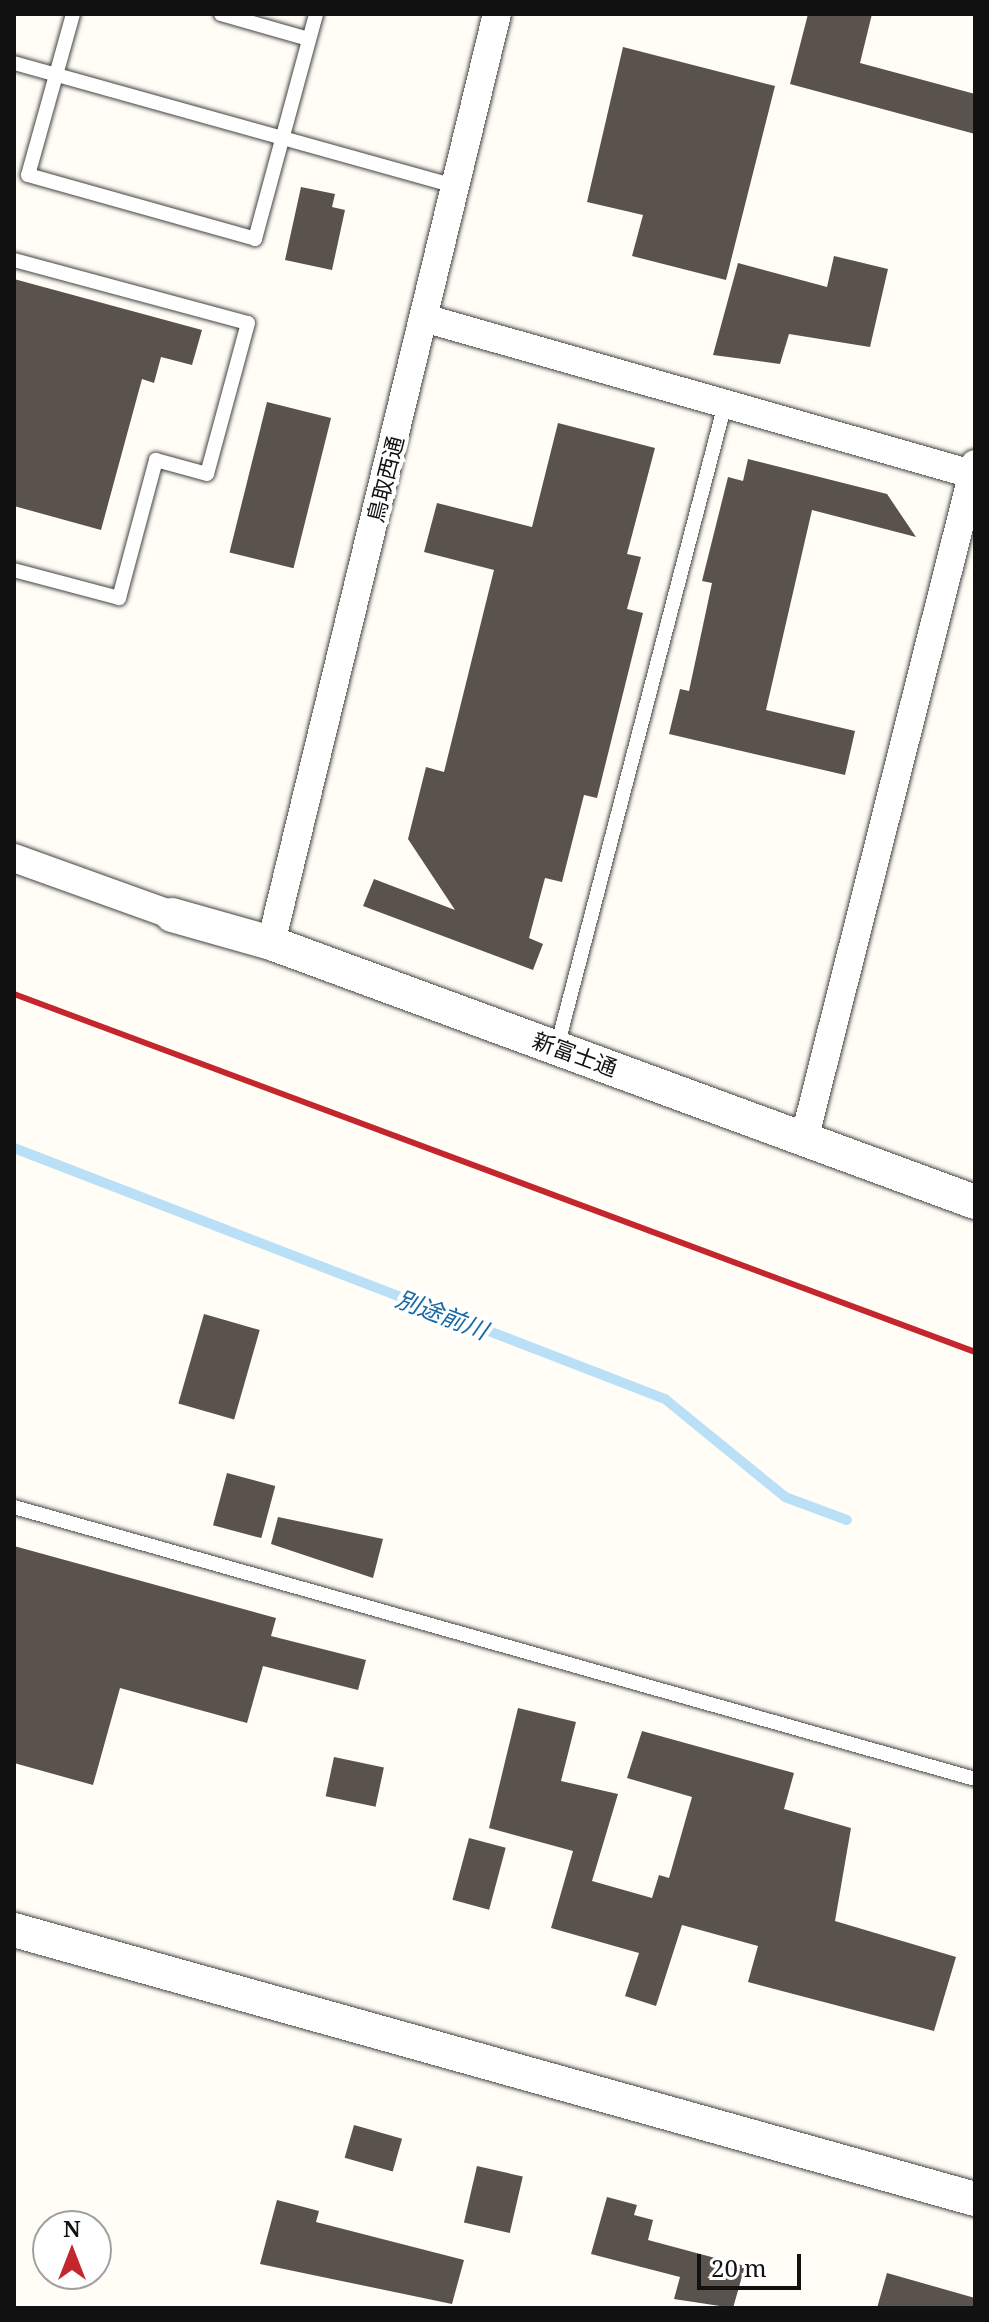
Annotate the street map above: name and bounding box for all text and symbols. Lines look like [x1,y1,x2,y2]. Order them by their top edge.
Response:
street label: 鳥取西通 [362,433,408,525]
street label: 新富士通 [529,1027,621,1081]
water label: 別途前川 [392,1283,492,1345]
north arrow [32,2210,112,2290]
text: N [63,2213,81,2243]
scale bar [701,2238,805,2288]
text: 20 m [711,2251,767,2284]

